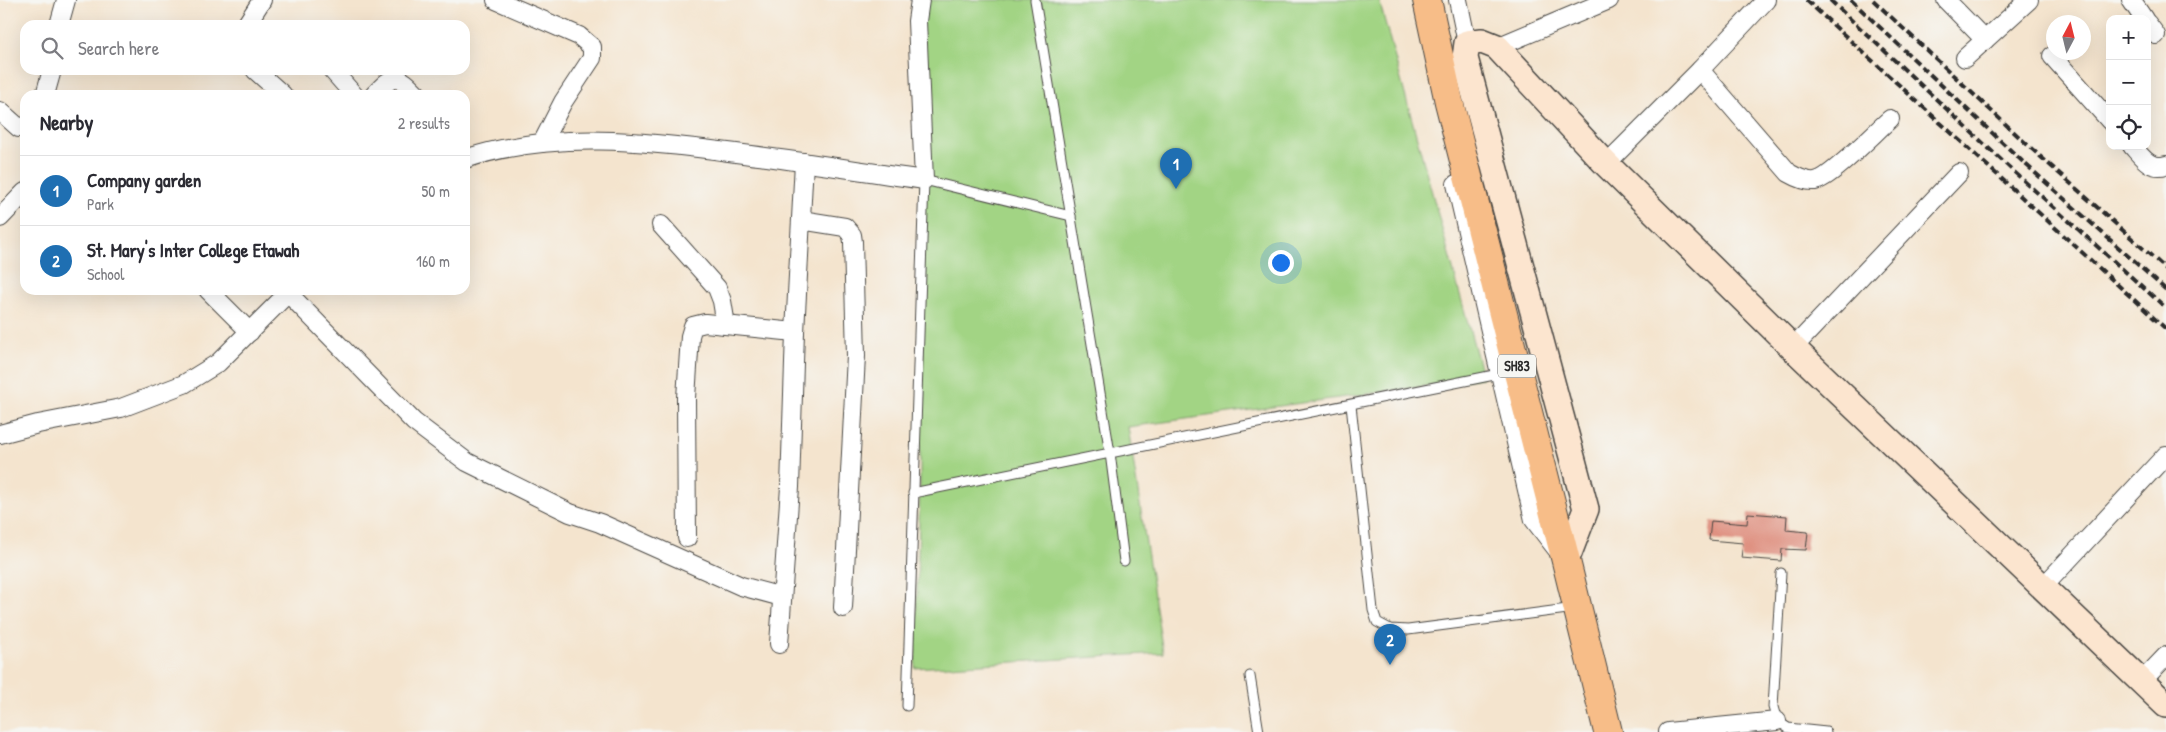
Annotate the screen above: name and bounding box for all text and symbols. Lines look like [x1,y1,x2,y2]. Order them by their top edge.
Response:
north arrow [2046,15,2091,60]
map controls [2106,15,2151,150]
button: + [2106,15,2151,60]
search box [20,20,470,75]
icon: search [38,34,66,62]
text: Search here [78,35,159,61]
button: − [2106,60,2151,105]
button: locate [2106,105,2151,150]
text: Nearby [40,108,93,137]
text: 2 results [398,112,450,134]
pin: 1 [1160,148,1192,189]
text: Company garden [87,167,201,193]
text: 1 [53,180,59,202]
text: 50 m [422,180,450,202]
text: Park [87,193,114,215]
text: St. Mary's Inter College Etawah [87,237,299,263]
text: 2 [52,250,60,272]
text: 160 m [416,250,450,272]
your location [1268,250,1294,276]
text: School [87,263,124,285]
road number: SH83 [1498,354,1536,378]
pin: 2 [1374,624,1406,665]

